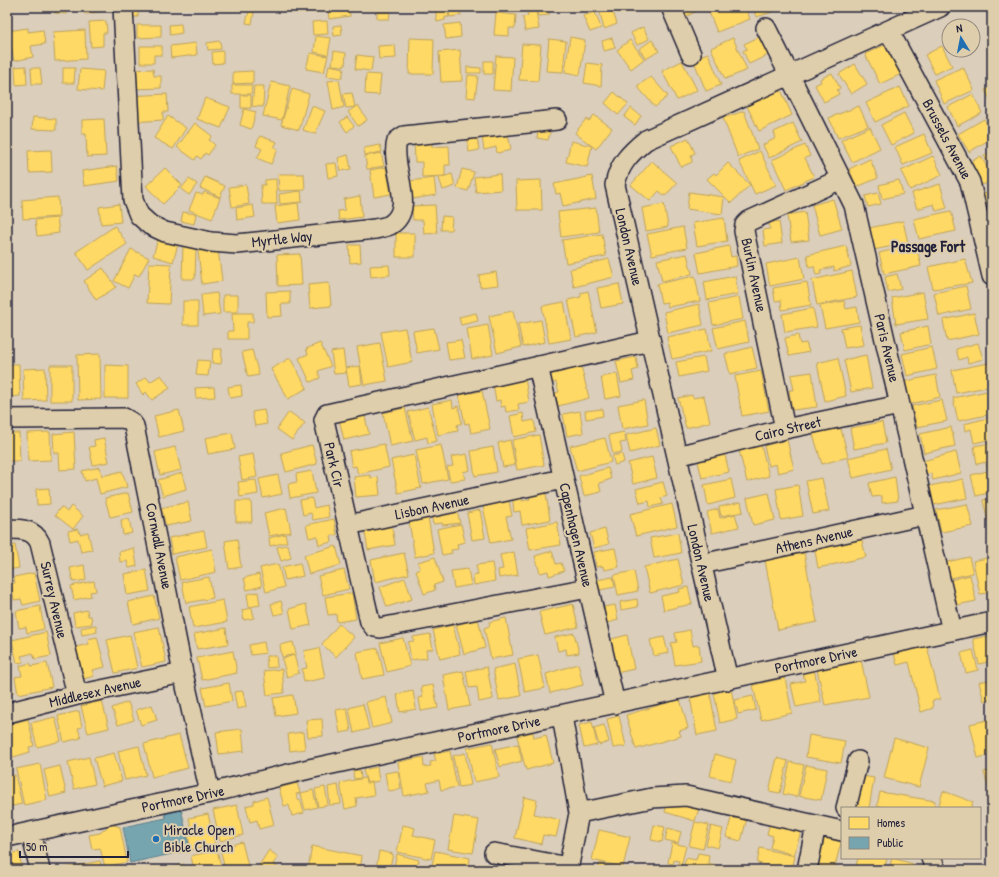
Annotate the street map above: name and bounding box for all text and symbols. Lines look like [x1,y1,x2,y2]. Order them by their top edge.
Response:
north arrow [941,18,981,58]
text: N [955,21,964,36]
street label: Brussels Avenue [917,95,977,183]
street label: London Avenue [610,206,649,288]
street label: Myrtle Way [250,225,313,252]
district label: Passage Fort [891,235,965,258]
street label: Burlin Avenue [736,236,773,314]
street label: Paris Avenue [869,312,906,384]
street label: Cairo Street [753,410,824,446]
street label: Park Cir [319,440,350,490]
street label: Capenhagen Avenue [554,481,599,589]
street label: Lisbon Avenue [393,488,471,525]
street label: Cornwall Avenue [141,501,178,591]
street label: Athens Avenue [773,520,855,559]
street label: London Avenue [682,522,721,604]
street label: Surrey Avenue [35,559,74,640]
street label: Portmore Drive [773,641,859,679]
street label: Middlesex Avenue [47,671,143,712]
street label: Portmore Drive [456,710,542,748]
street label: Portmore Drive [140,780,226,818]
legend [841,807,981,859]
text: Homes [877,814,905,831]
place label: Miracle Open Bible Church [164,819,235,857]
scale bar [20,833,128,859]
marker: Miracle Open Bible Church [151,834,161,844]
text: Public [877,834,903,851]
text: 50 m [26,838,47,855]

